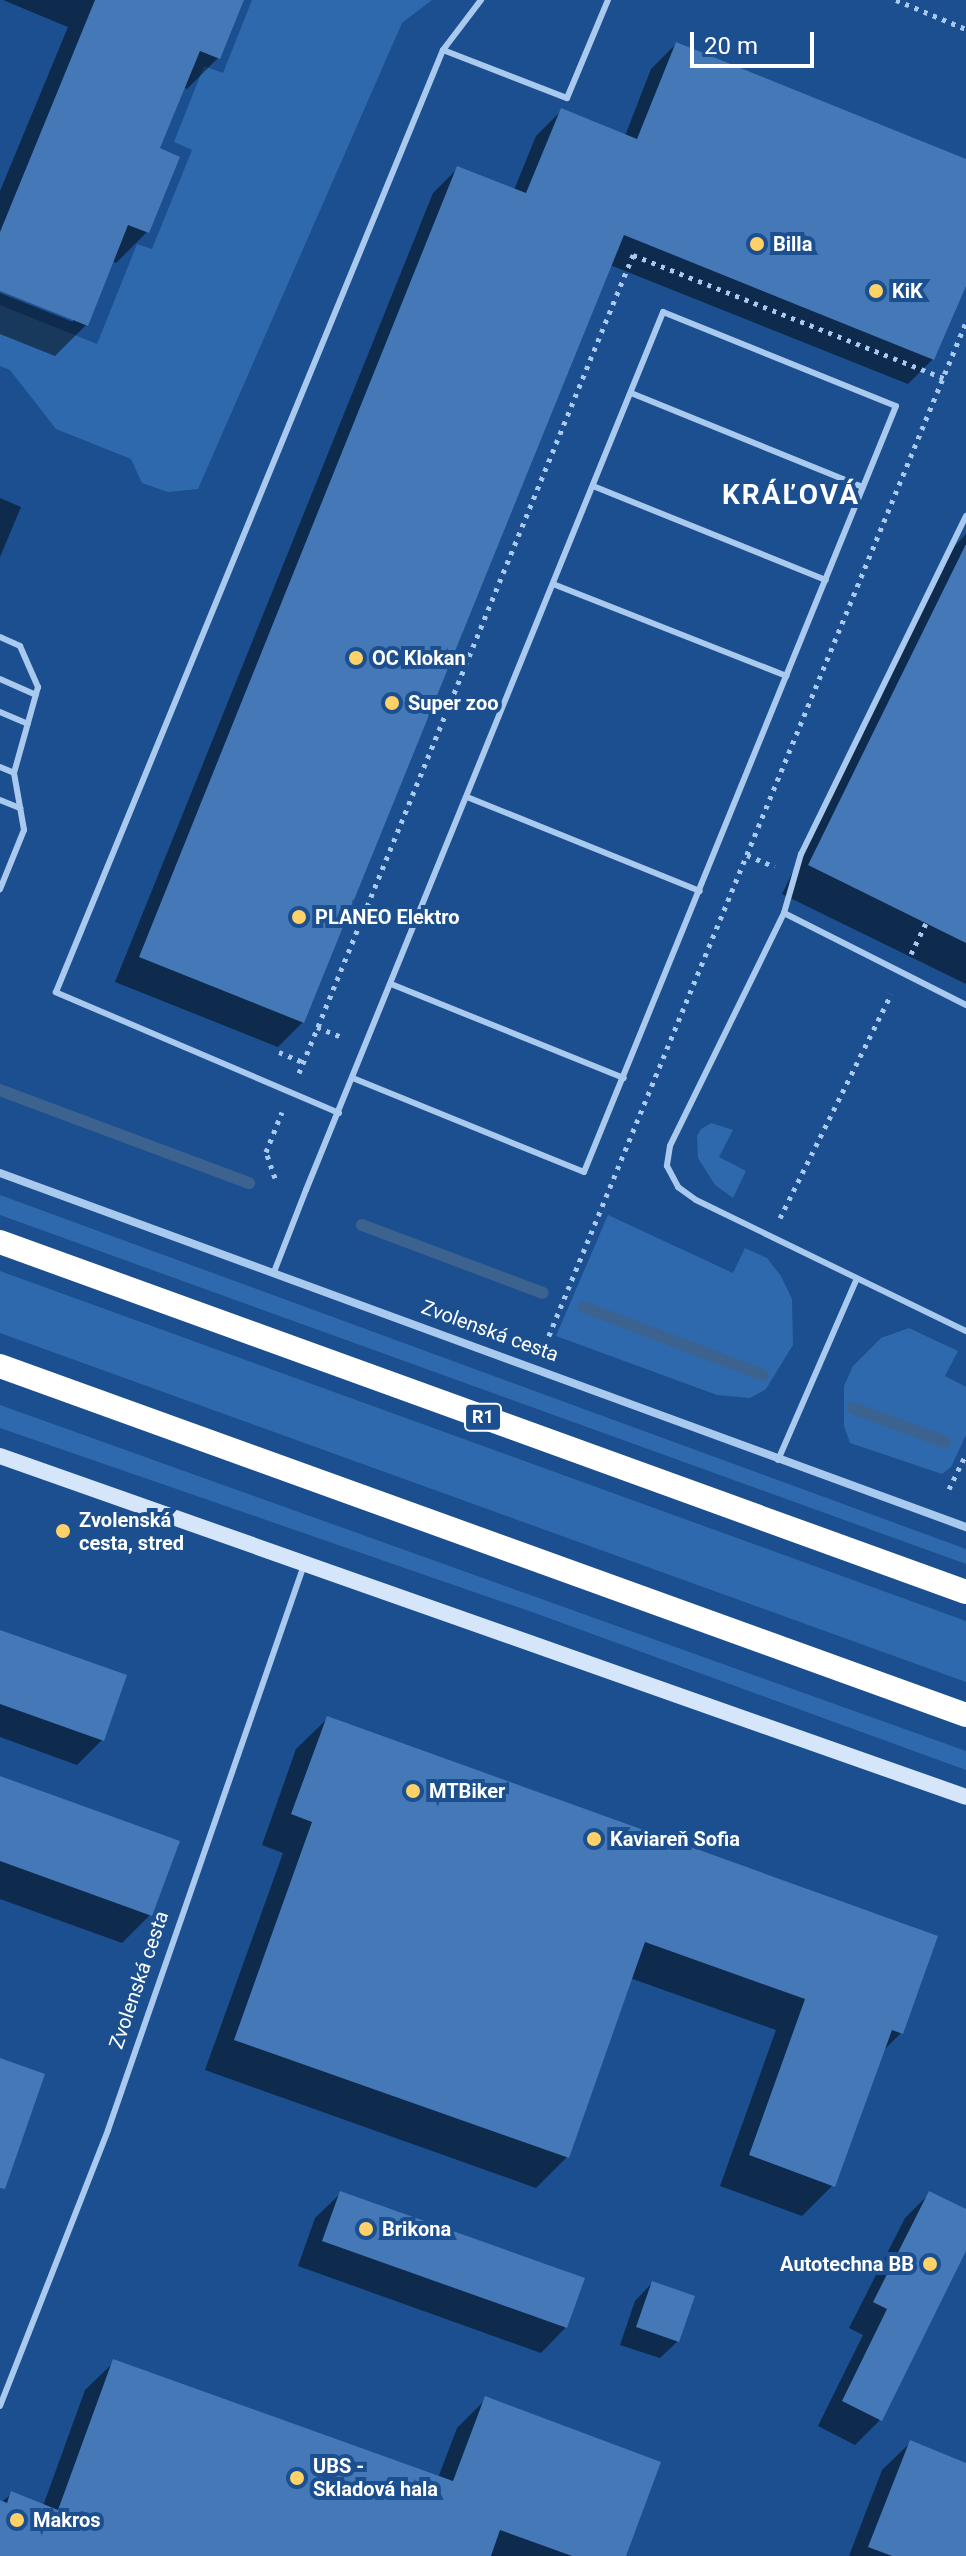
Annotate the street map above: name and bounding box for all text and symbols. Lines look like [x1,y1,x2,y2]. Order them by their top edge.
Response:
scale bar [694,16,818,66]
text: 20 m [704,32,758,60]
place label: Billa [773,232,812,256]
marker: Billa [748,235,766,253]
place label: KiK [892,279,923,303]
marker: KiK [867,282,885,300]
district label: KRÁĽOVÁ [722,478,860,512]
place label: OC Klokan [372,646,466,670]
marker: OC Klokan [347,649,365,667]
place label: Super zoo [408,691,498,715]
marker: Super zoo [383,694,401,712]
place label: PLANEO Elektro [315,905,460,929]
marker: PLANEO Elektro [290,908,308,926]
street label: Zvolenská cesta [418,1295,562,1367]
road number: R1 [463,1403,503,1431]
place label: Zvolenská cesta, stred [79,1508,184,1555]
marker: Zvolenská cesta, stred [54,1522,72,1540]
place label: MTBiker [429,1779,505,1803]
marker: MTBiker [404,1782,422,1800]
place label: Kaviareň Sofia [610,1827,740,1851]
marker: Kaviareň Sofia [585,1830,603,1848]
street label: Zvolenská cesta [104,1908,174,2052]
place label: Brikona [382,2217,451,2241]
marker: Brikona [357,2220,375,2238]
place label: Autotechna BB [780,2252,914,2276]
marker: Autotechna BB [921,2255,939,2273]
place label: UBS - Skladová hala [313,2454,438,2501]
marker: UBS - Skladová hala [288,2469,306,2487]
place label: Makros [33,2508,100,2532]
marker: Makros [8,2511,26,2529]

